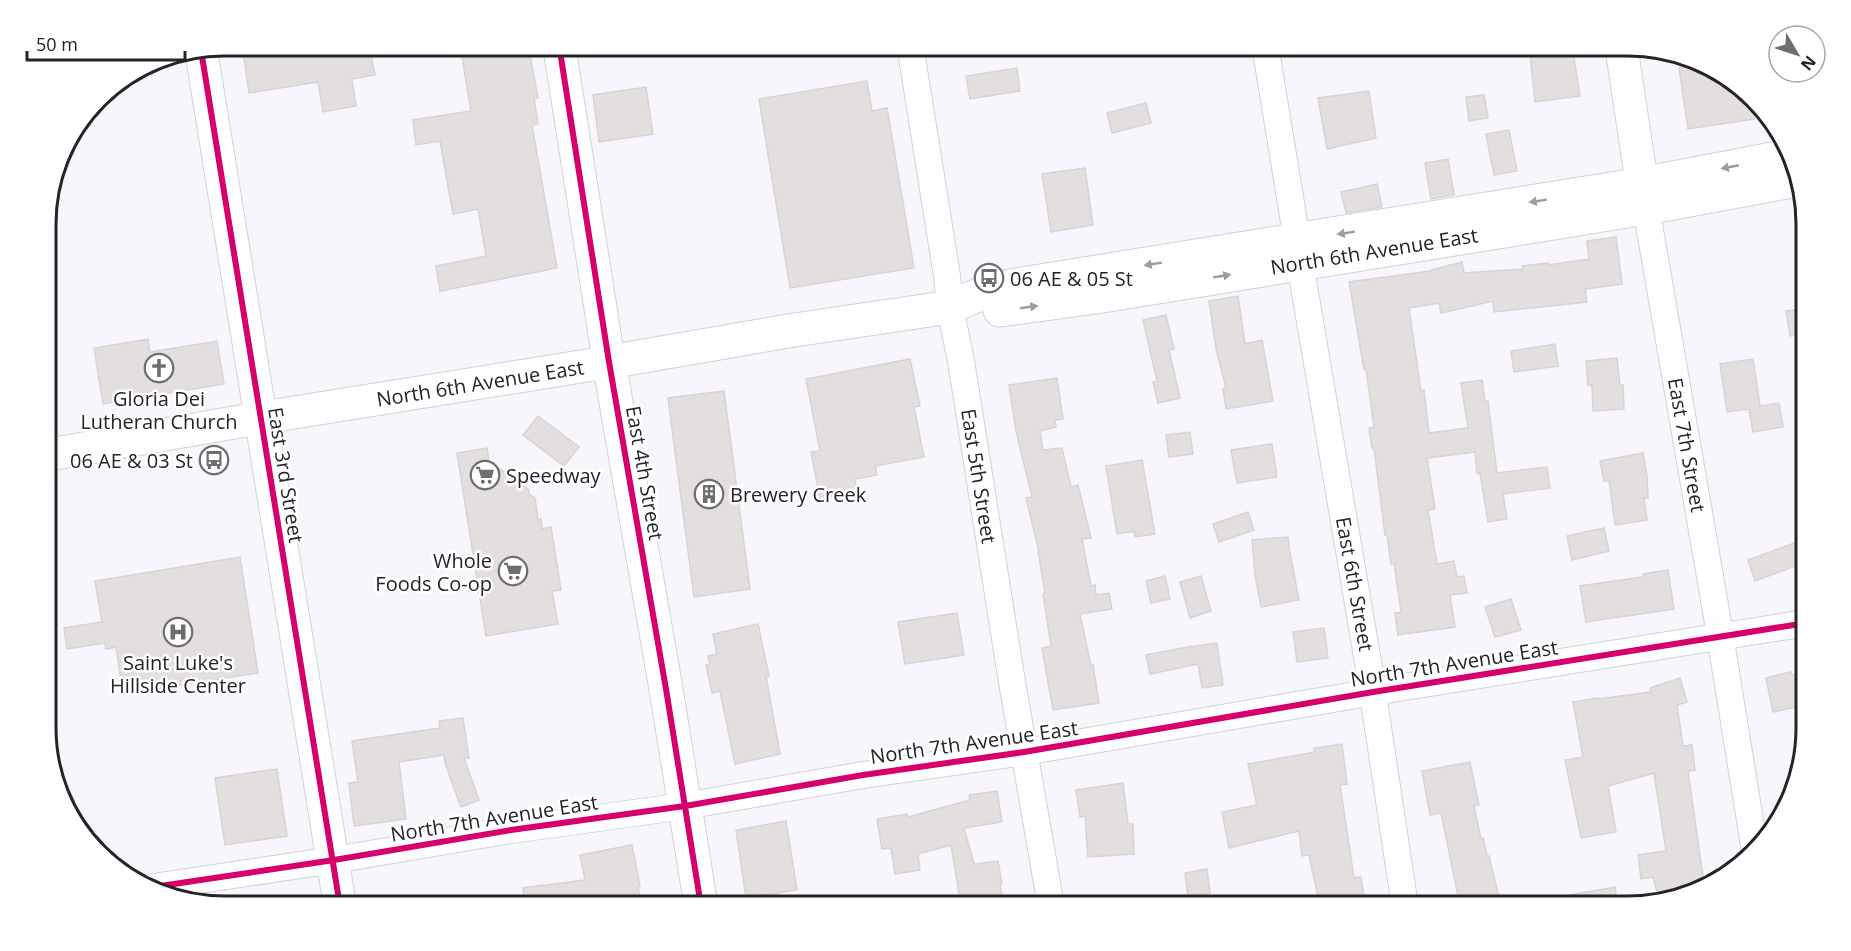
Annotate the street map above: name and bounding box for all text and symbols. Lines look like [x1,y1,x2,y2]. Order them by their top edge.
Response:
scale bar [27,24,184,62]
north arrow [1767,24,1827,84]
text: 50 m [36,32,78,56]
text: N [1796,51,1821,75]
one-way arrow [1721,163,1740,172]
one-way arrow [1529,197,1548,206]
street label: North 6th Avenue East [1268,221,1480,281]
one-way arrow [1336,228,1355,237]
one-way arrow [1144,260,1163,269]
bus stop icon: 06 AE & 05 St [973,262,1005,294]
place label: 06 AE & 05 St [1010,265,1133,292]
one-way arrow [1212,272,1231,281]
one-way arrow [1020,302,1039,311]
church icon: Gloria Dei Lutheran Church [143,352,175,384]
street label: North 6th Avenue East [374,353,586,413]
street label: East 7th Street [1662,376,1712,514]
place label: Gloria Dei Lutheran Church [80,385,238,435]
street label: East 4th Street [620,404,670,542]
street label: East 3rd Street [262,405,310,545]
street label: East 5th Street [955,407,1003,545]
bus stop icon: 06 AE & 03 St [198,444,230,476]
place label: 06 AE & 03 St [70,447,193,474]
supermarket icon: Speedway [469,459,501,491]
place label: Speedway [506,462,602,489]
building icon: Brewery Creek [693,478,725,510]
place label: Brewery Creek [730,481,867,508]
street label: East 6th Street [1330,515,1380,653]
place label: Whole Foods Co-op [375,547,492,597]
supermarket icon: Whole Foods Co-op [497,555,529,587]
hospital icon: Saint Luke's Hillside Center [162,616,194,648]
street label: North 7th Avenue East [1348,633,1560,693]
place label: Saint Luke's Hillside Center [110,649,246,699]
street label: North 7th Avenue East [868,714,1080,770]
street label: North 7th Avenue East [388,788,600,848]

